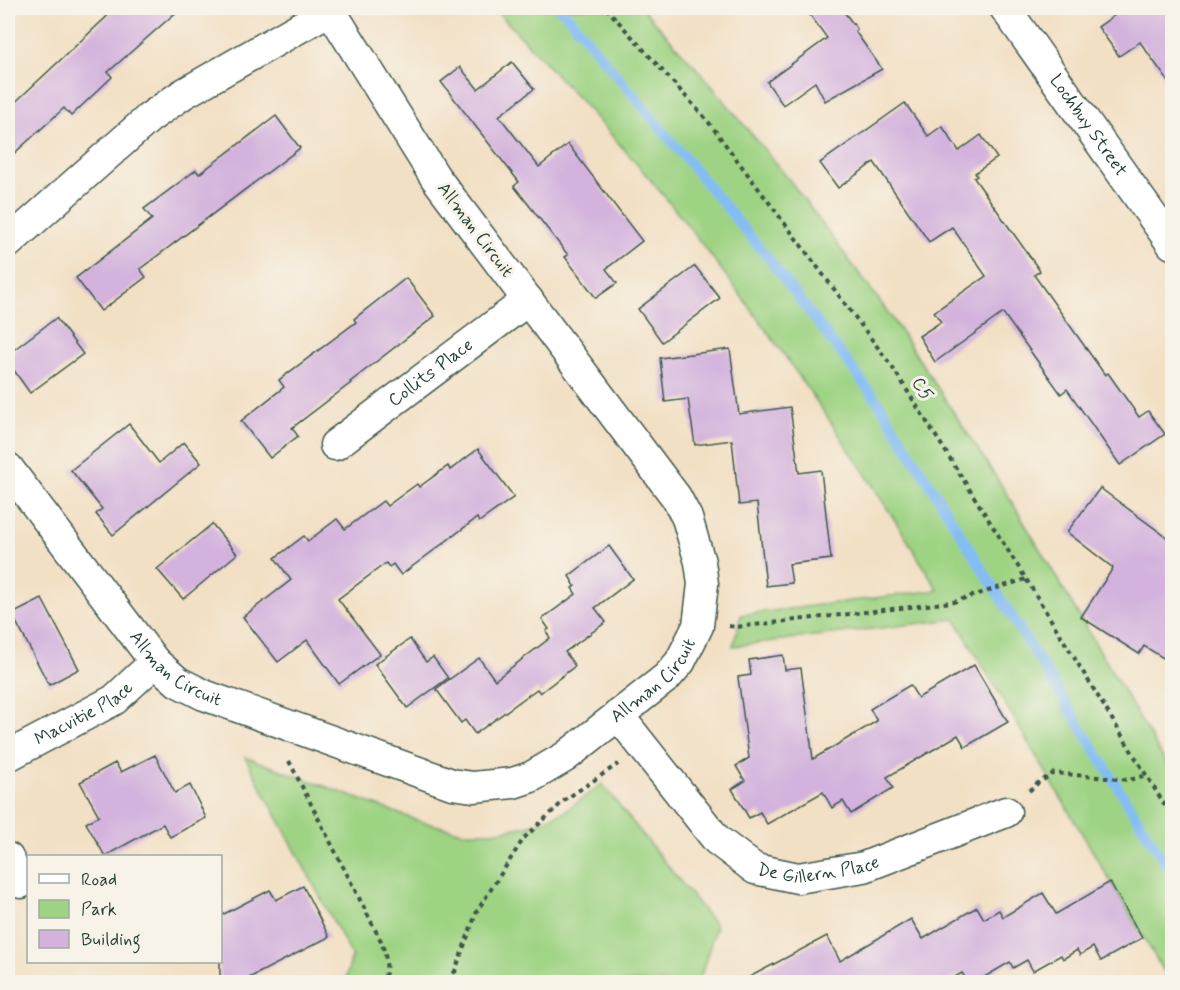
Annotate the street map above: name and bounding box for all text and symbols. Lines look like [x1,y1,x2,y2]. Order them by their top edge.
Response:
street label: Lochbuy Street [1044,70,1133,181]
street label: Allman Circuit [431,178,519,283]
street label: Collits Place [384,333,478,413]
street label: C5 [906,373,939,406]
street label: Allman Circuit [124,626,225,712]
street label: Allman Circuit [606,634,702,729]
street label: Macvitie Place [31,676,138,752]
street label: De Gillern Place [755,850,883,890]
legend [27,855,222,963]
text: Road [81,868,117,892]
text: Park [81,898,117,922]
text: Building [81,928,141,954]

